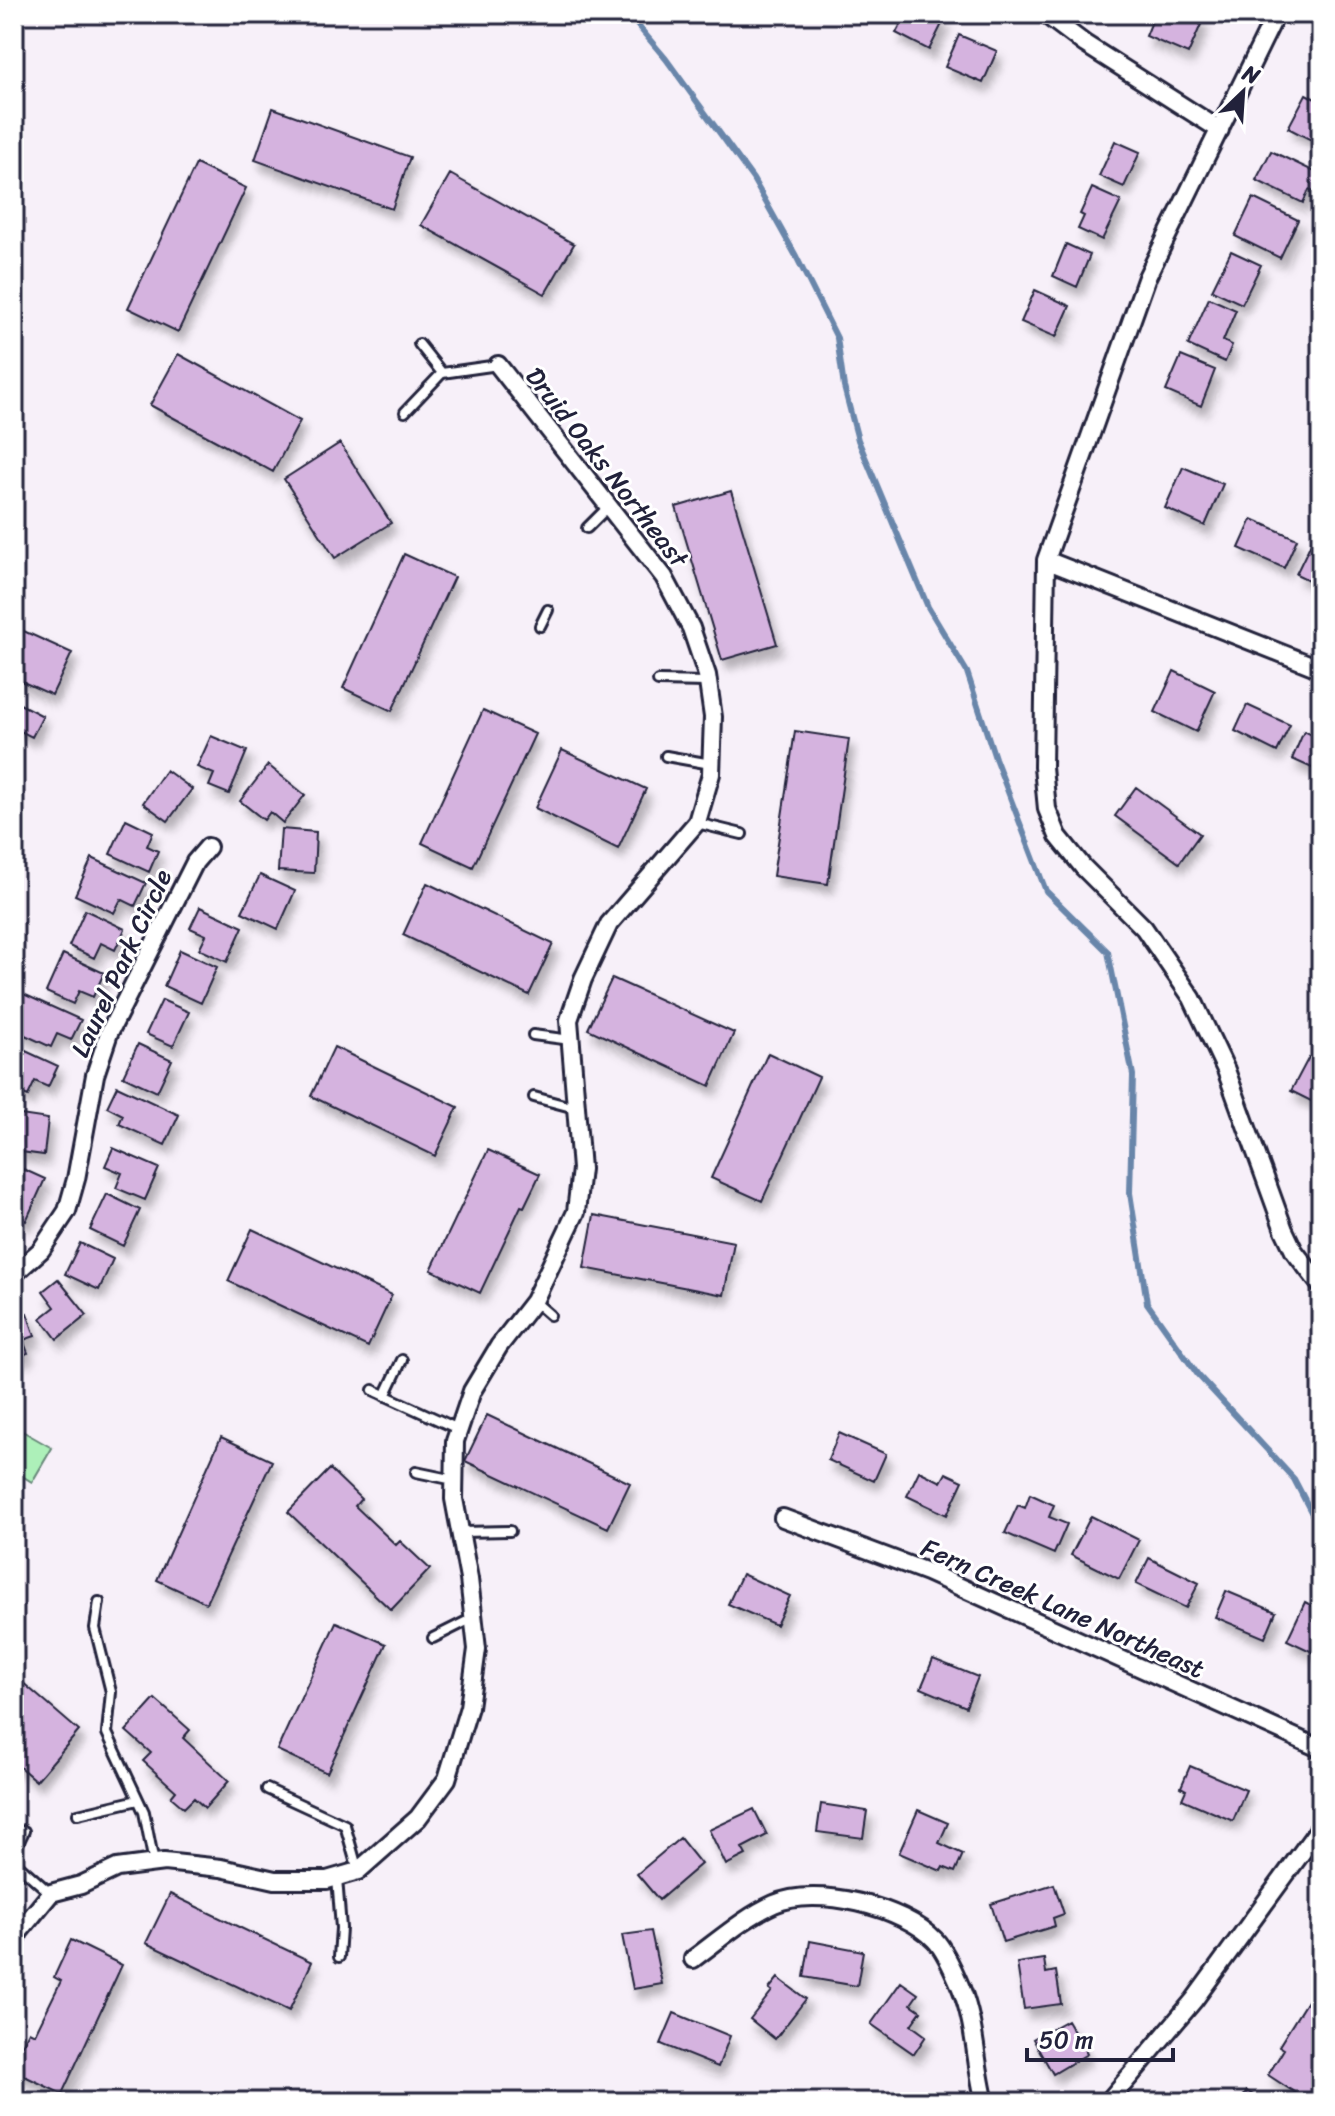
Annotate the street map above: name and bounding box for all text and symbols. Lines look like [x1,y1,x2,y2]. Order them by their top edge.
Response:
north arrow [1203,52,1283,132]
text: N [1235,53,1267,96]
street label: Druid Oaks Northeast [513,356,701,579]
street label: Laurel Park Circle [57,861,185,1065]
street label: Fern Creek Lane Northeast [914,1525,1212,1691]
scale bar [1027,2012,1173,2062]
text: 50 m [1039,2019,1094,2061]

